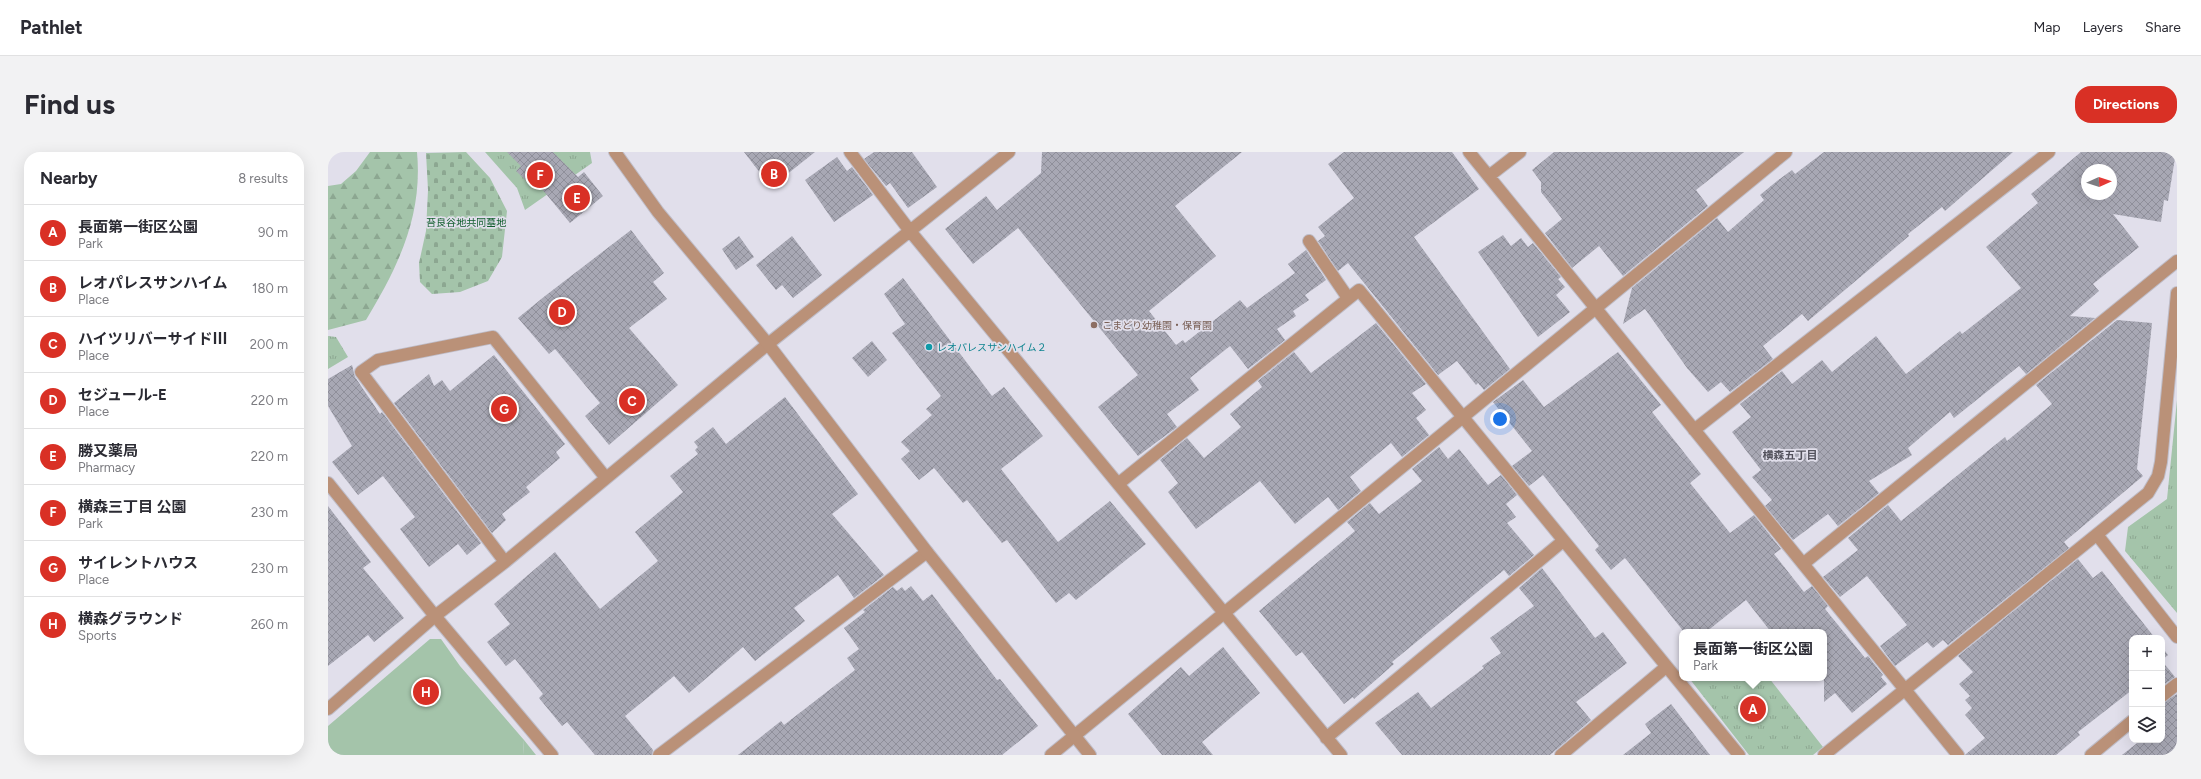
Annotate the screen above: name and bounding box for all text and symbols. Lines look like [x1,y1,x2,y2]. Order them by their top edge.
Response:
text: Pathlet [20,16,83,39]
text: Map [2033,19,2061,36]
text: Layers [2083,19,2123,36]
text: Share [2145,19,2181,36]
button: Directions [2075,86,2177,123]
text: Find us [24,87,115,121]
pin: B [761,159,787,189]
pin: F [527,160,553,190]
north arrow [2081,164,2117,200]
text: Nearby [40,168,98,188]
text: 8 results [238,171,288,186]
pin: E [564,183,590,213]
park label: 苔良谷地共同墓地 [426,216,507,229]
text: 長面第一街区公園 [78,218,198,236]
text: A [48,225,58,240]
text: 90 m [258,225,288,240]
text: Park [78,236,103,251]
text: レオパレスサンハイム [78,274,227,292]
text: B [49,281,57,296]
text: 180 m [252,281,288,296]
text: Place [78,292,109,307]
pin: D [549,297,575,327]
place label: こまどり幼稚園・保育園 [1102,319,1212,332]
marker: こまどり幼稚園・保育園 [1089,320,1099,330]
text: ハイツリバーサイドⅢ [78,330,227,348]
text: C [48,337,58,352]
text: 200 m [250,337,288,352]
place label: レオパレスサンハイム２ [937,341,1047,354]
marker: レオパレスサンハイム２ [924,342,934,352]
text: Place [78,348,109,363]
text: セジュール-E [78,386,167,404]
pin: C [619,386,645,416]
text: D [48,393,58,408]
text: 220 m [251,393,288,408]
pin: G [491,394,517,424]
text: Place [78,404,109,419]
your location [1490,409,1510,429]
text: 勝又薬局 [78,442,138,460]
text: E [49,449,57,464]
text: 220 m [251,449,288,464]
district label: 横森五丁目 [1763,449,1818,462]
text: Pharmacy [78,460,135,475]
text: 横森三丁目 公園 [78,498,187,516]
text: F [49,505,57,520]
text: 230 m [251,505,288,520]
text: Park [78,516,103,531]
text: サイレントハウス [78,554,198,572]
text: G [48,561,58,576]
text: 230 m [251,561,288,576]
text: Place [78,572,109,587]
text: 横森グラウンド [78,610,183,628]
text: H [48,617,58,632]
text: 260 m [251,617,288,632]
text: Sports [78,628,117,643]
popup [1679,629,1827,681]
map controls [2129,635,2165,743]
button: + [2129,635,2165,671]
text: 長面第一街区公園 [1693,640,1813,658]
text: Park [1693,658,1718,673]
button: − [2129,671,2165,707]
pin: H [413,677,439,707]
pin: A [1740,694,1766,724]
button: layers [2129,707,2165,743]

